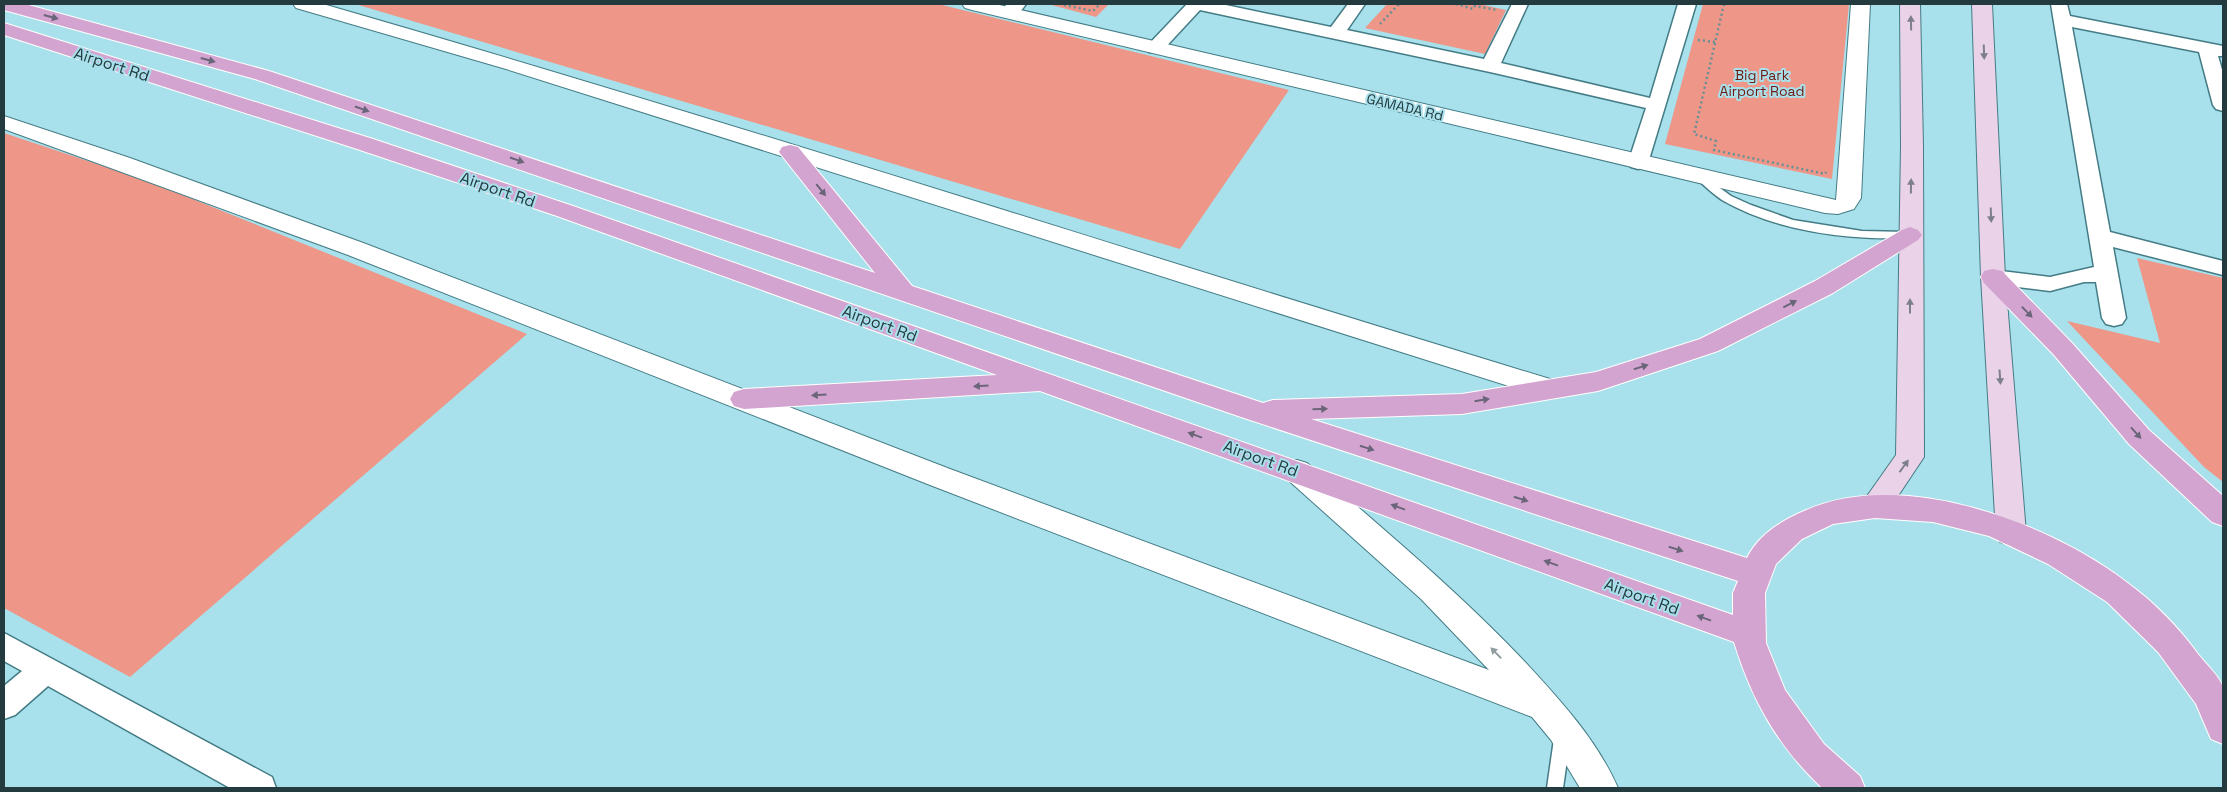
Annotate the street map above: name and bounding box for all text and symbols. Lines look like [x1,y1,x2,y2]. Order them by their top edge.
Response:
one-way arrow [43,13,58,21]
one-way arrow [1906,15,1914,31]
street label: Airport Rd [71,42,152,87]
one-way arrow [1980,45,1988,61]
one-way arrow [200,56,215,64]
park label: Big Park Airport Road [1720,66,1804,100]
street label: GAMADA Rd [1365,89,1445,125]
one-way arrow [355,105,370,113]
one-way arrow [509,157,524,165]
street label: Airport Rd [457,167,538,212]
one-way arrow [1908,178,1916,194]
one-way arrow [816,183,827,196]
one-way arrow [1987,207,1995,223]
one-way arrow [1906,298,1914,314]
street label: Airport Rd [840,300,920,347]
one-way arrow [1783,300,1797,308]
one-way arrow [2021,306,2033,318]
one-way arrow [1634,363,1649,371]
one-way arrow [1997,369,2005,385]
one-way arrow [973,383,989,391]
one-way arrow [811,392,827,400]
one-way arrow [1475,396,1491,404]
one-way arrow [1312,404,1328,412]
one-way arrow [2130,426,2142,438]
one-way arrow [1188,431,1203,438]
street label: Airport Rd [1221,435,1301,482]
one-way arrow [1360,444,1375,452]
one-way arrow [1899,459,1909,473]
one-way arrow [1514,496,1529,503]
one-way arrow [1390,503,1405,511]
one-way arrow [1668,546,1683,553]
one-way arrow [1543,559,1558,567]
street label: Airport Rd [1602,573,1682,620]
one-way arrow [1696,614,1711,621]
one-way arrow [1490,647,1502,659]

